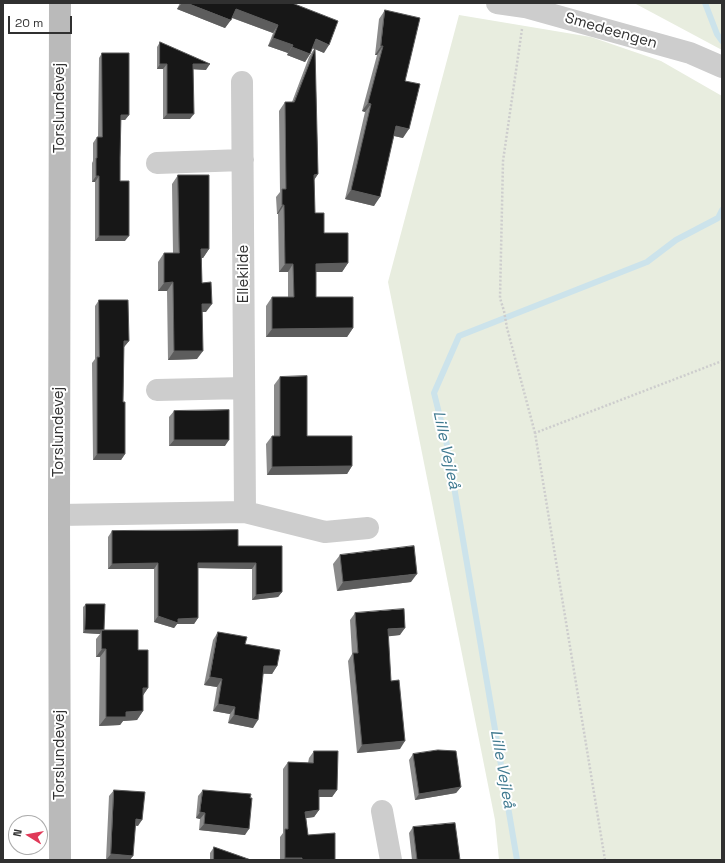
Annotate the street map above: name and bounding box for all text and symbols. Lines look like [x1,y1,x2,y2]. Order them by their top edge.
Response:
scale bar [10,8,74,34]
street label: Smedeengen [563,9,659,53]
text: 20 m [15,15,43,31]
street label: Torslundevej [51,63,69,153]
street label: Ellekilde [235,245,253,303]
street label: Torslundevej [50,387,68,477]
water label: Lille Vejleå [428,409,464,491]
street label: Torslundevej [51,710,69,800]
water label: Lille Vejleå [486,728,518,810]
north arrow [8,815,48,855]
text: N [10,828,25,838]

